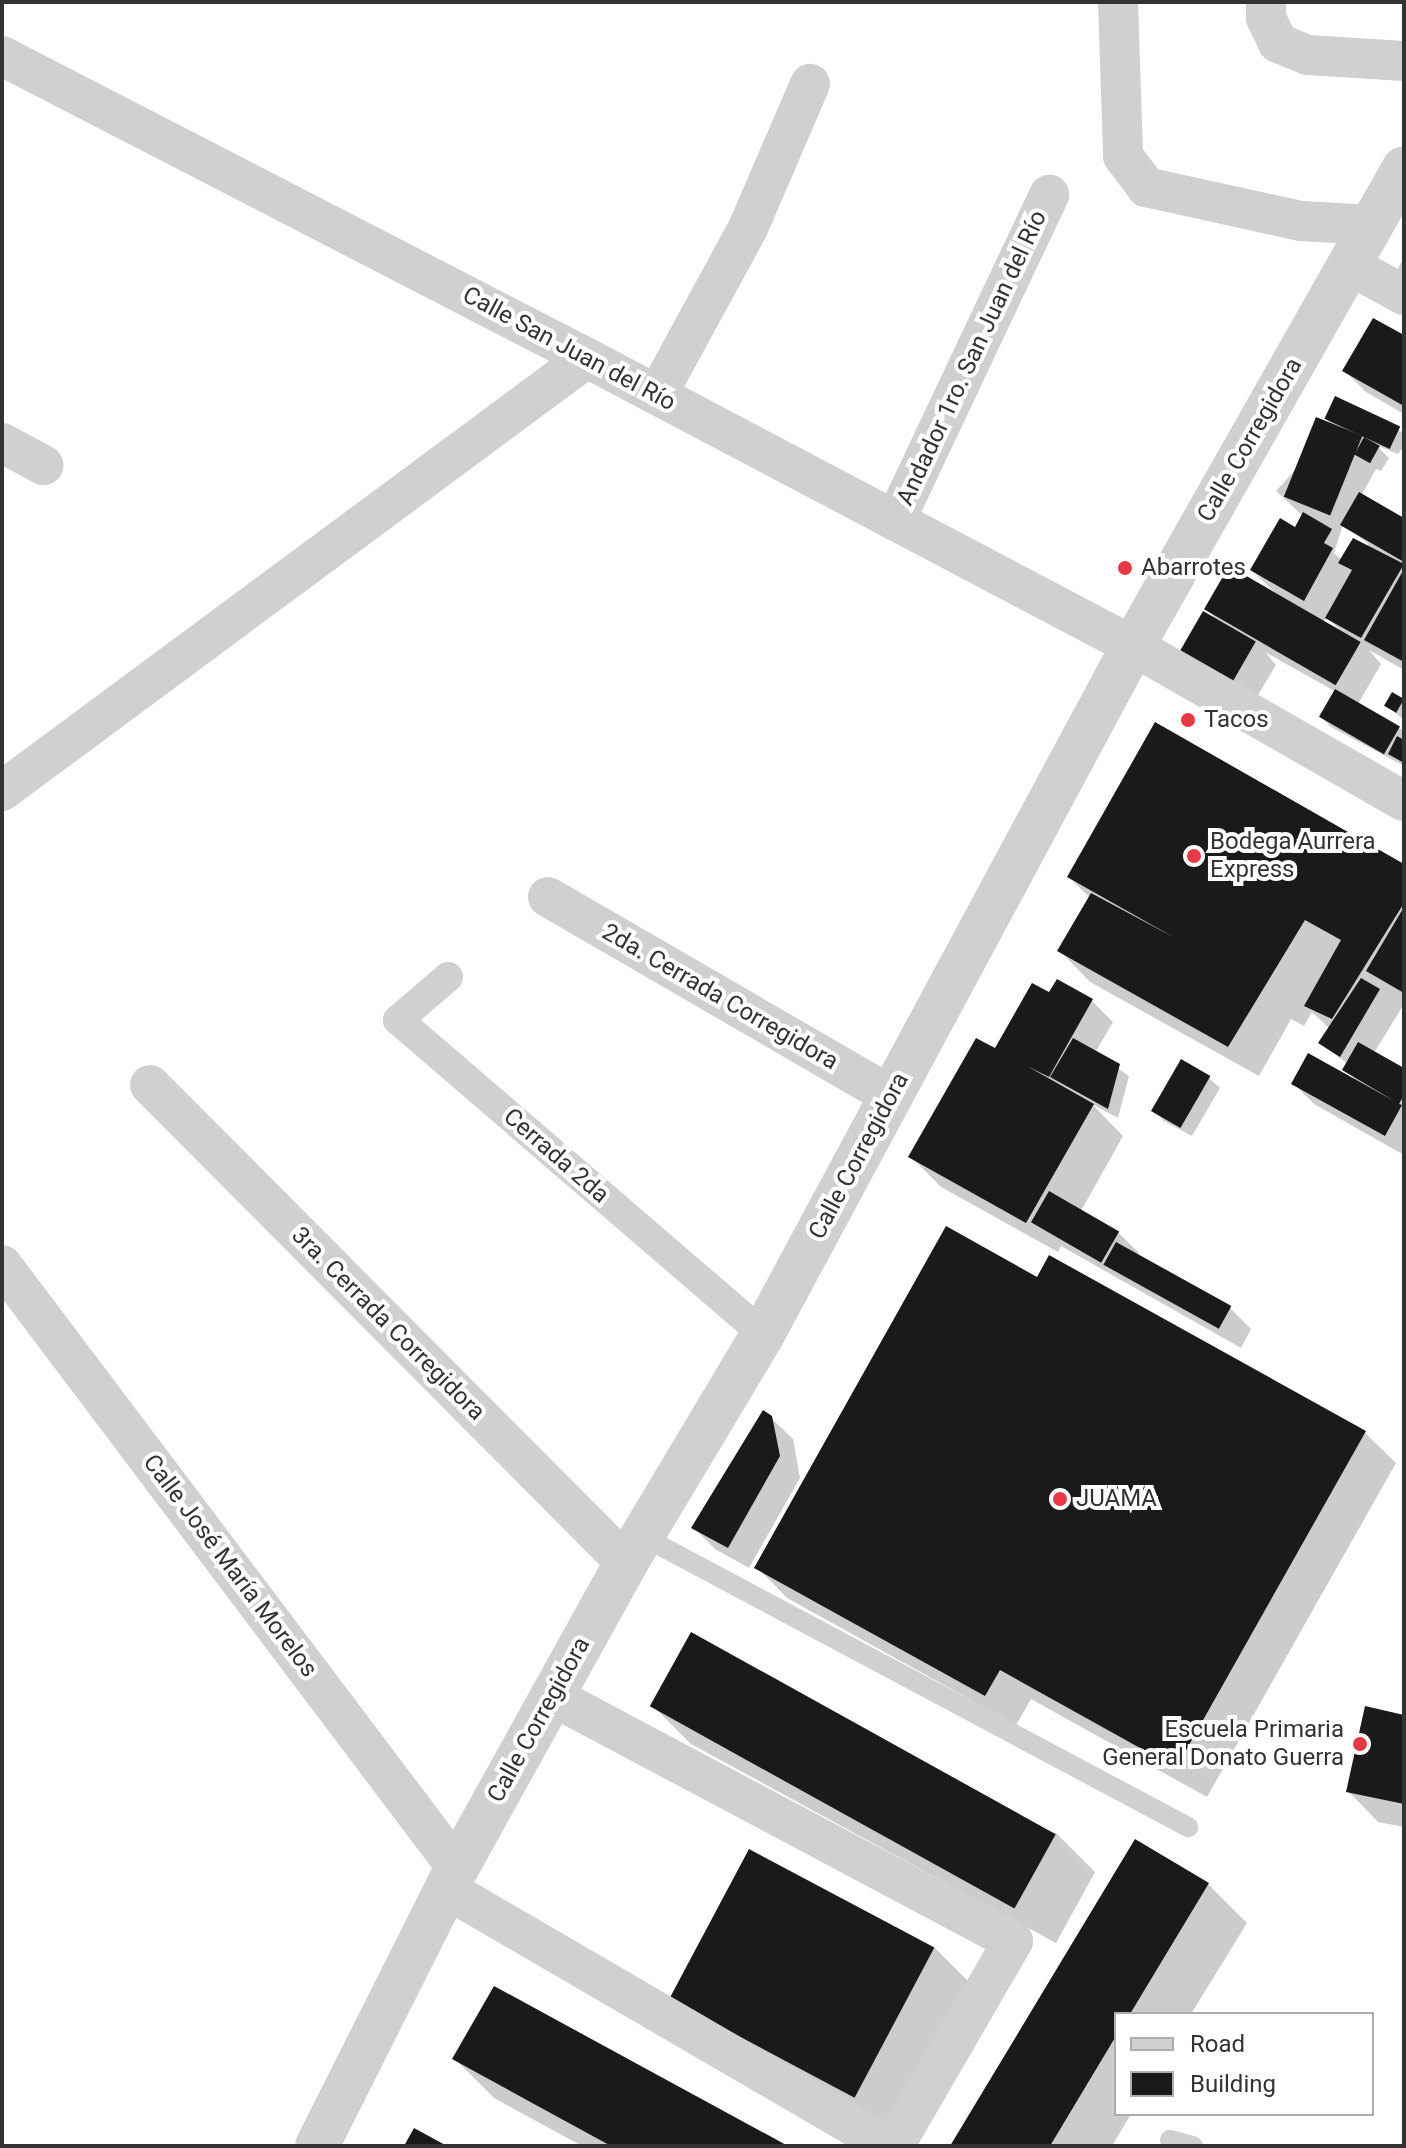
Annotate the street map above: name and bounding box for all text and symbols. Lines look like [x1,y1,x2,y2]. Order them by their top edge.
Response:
street label: Andador 1ro. San Juan del Río [891,206,1053,510]
street label: Calle San Juan del Río [458,281,680,417]
street label: Calle Corregidora [1191,353,1309,527]
place label: Abarrotes [1141,554,1246,582]
marker: Abarrotes [1116,559,1134,577]
place label: Tacos [1204,706,1269,734]
marker: Tacos [1179,711,1197,729]
place label: Bodega Aurrera Express [1210,828,1376,884]
marker: Bodega Aurrera Express [1185,847,1203,865]
street label: 2da. Cerrada Corregidora [597,918,843,1076]
street label: Calle Corregidora [803,1068,915,1244]
street label: Cerrada 2da [498,1103,614,1209]
street label: 3ra. Cerrada Corregidora [285,1221,491,1427]
street label: Calle José María Morelos [137,1449,323,1683]
place label: JUAMA [1076,1485,1157,1513]
marker: JUAMA [1051,1490,1069,1508]
street label: Calle Corregidora [482,1632,596,1808]
place label: Escuela Primaria General Donato Guerra [1102,1716,1344,1772]
marker: Escuela Primaria General Donato Guerra [1351,1735,1369,1753]
legend [1114,2012,1374,2116]
text: Road [1190,2030,1245,2058]
text: Building [1190,2070,1276,2098]

